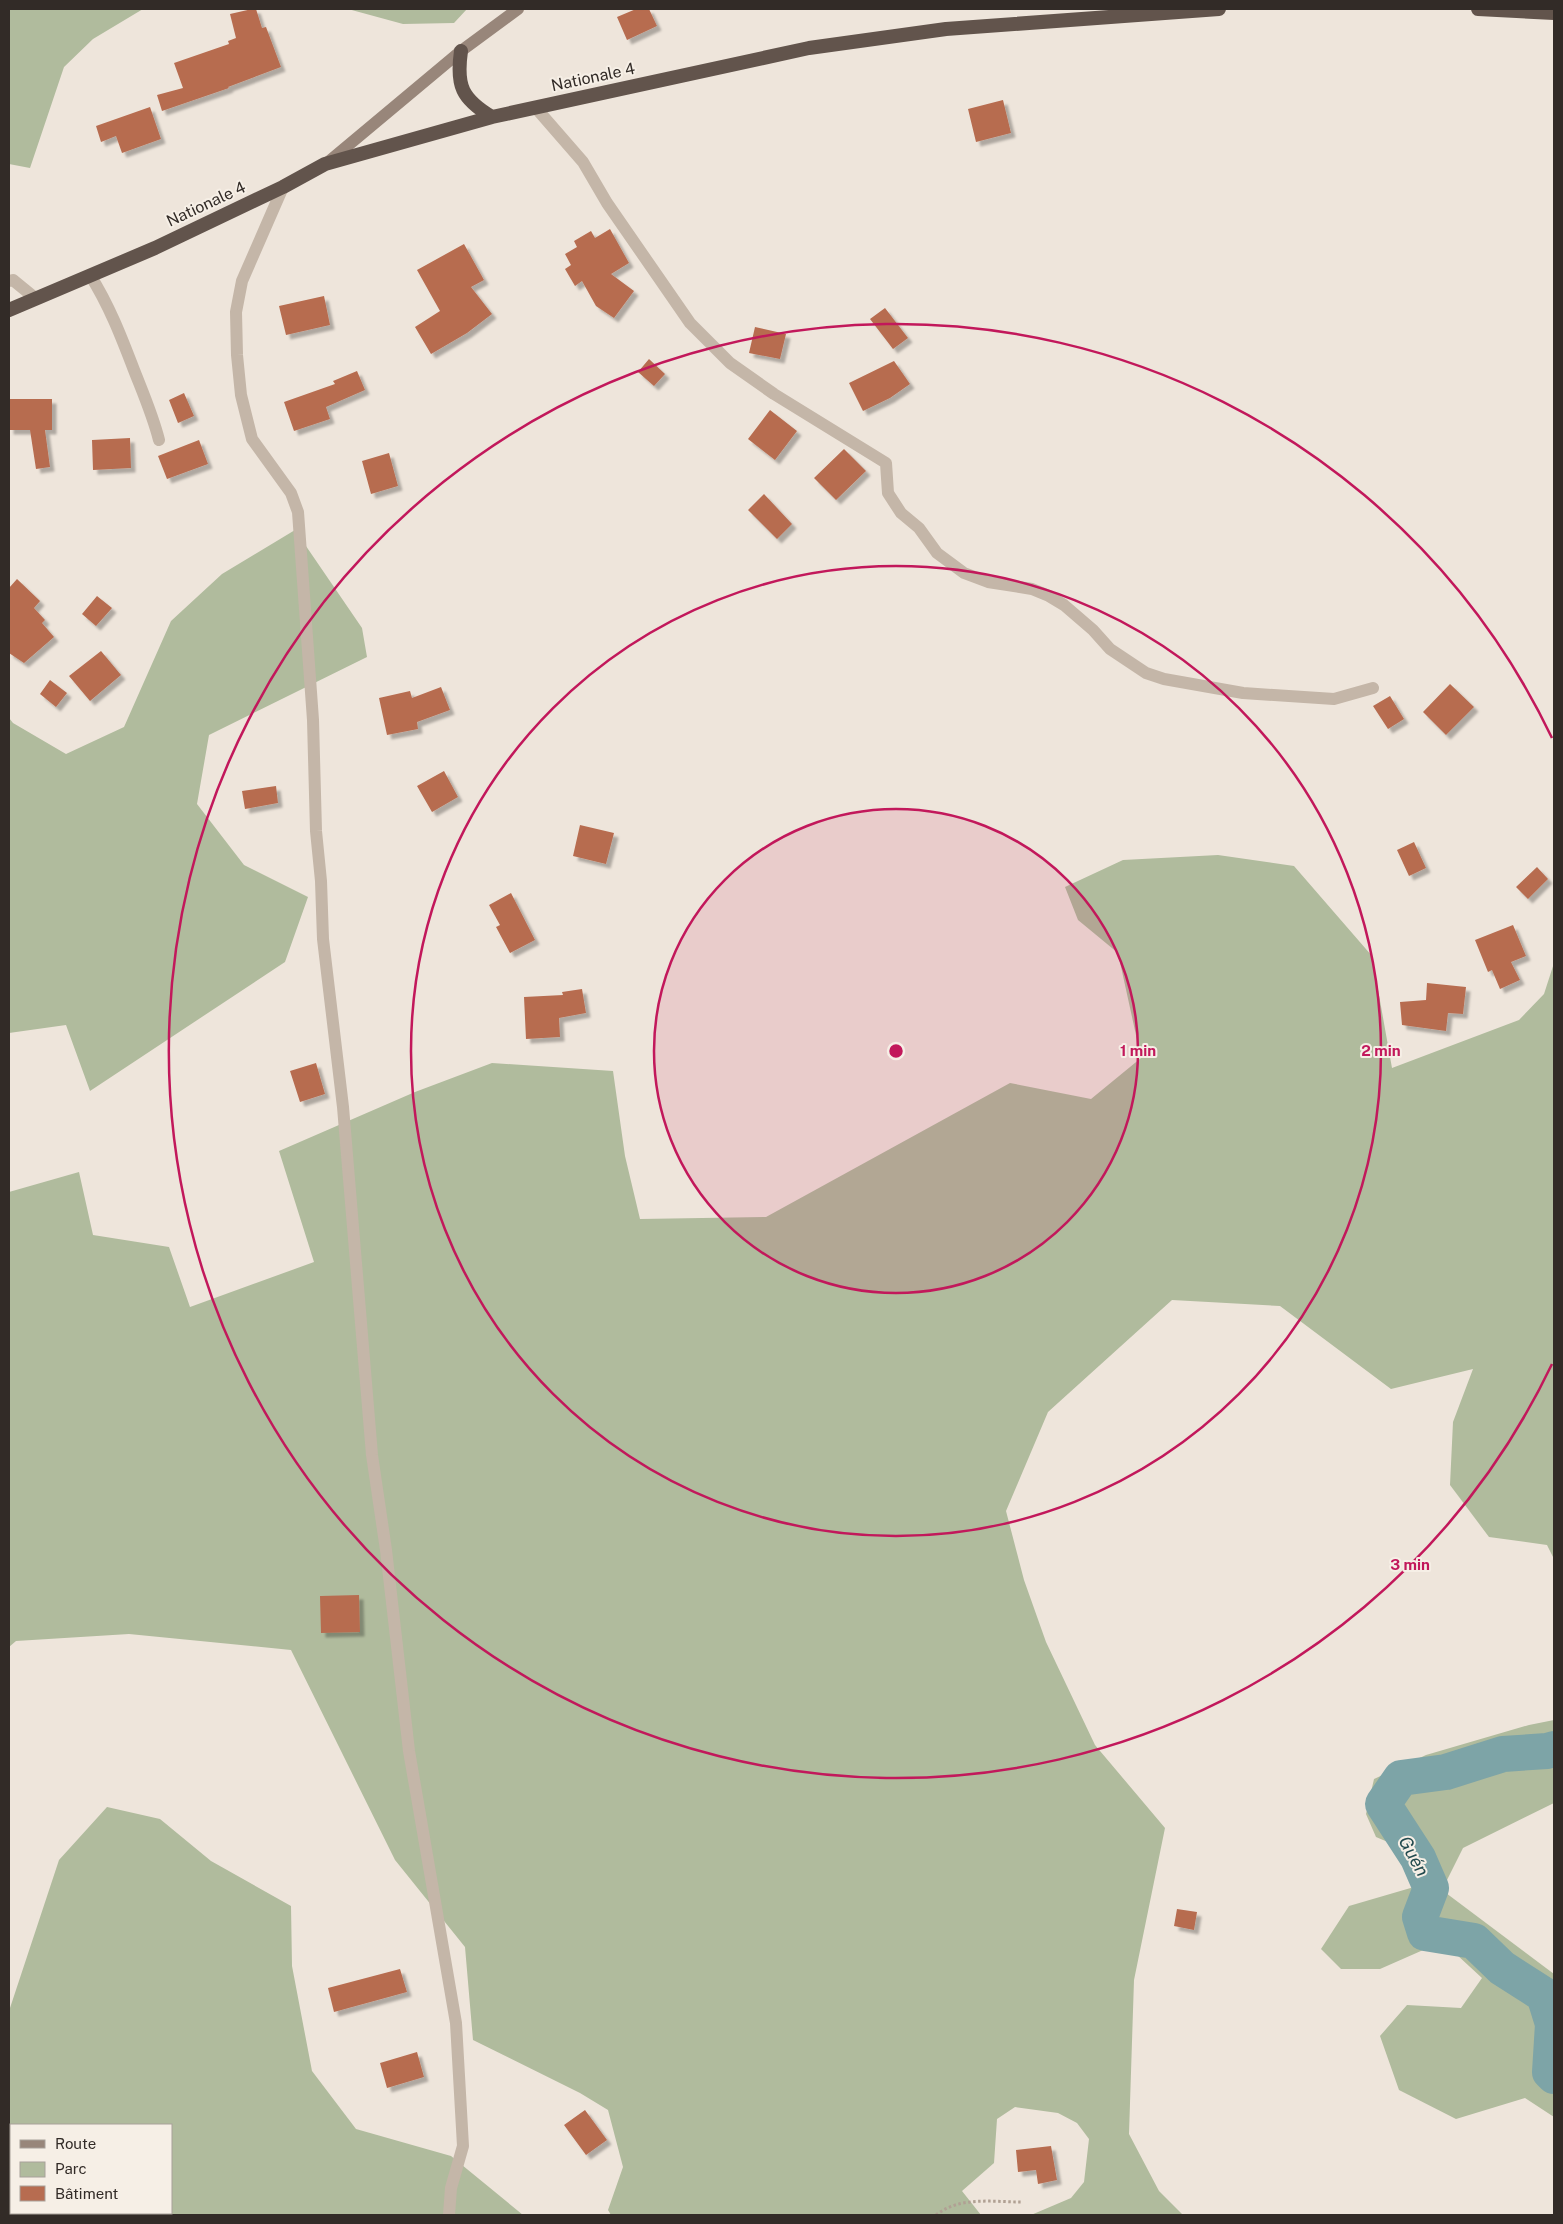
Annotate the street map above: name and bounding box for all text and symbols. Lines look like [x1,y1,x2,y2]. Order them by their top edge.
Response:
street label: Nationale 4 [549,59,637,95]
street label: Nationale 4 [163,177,249,231]
centre of rings [887,1042,905,1060]
text: 1 min [1120,1042,1156,1059]
text: 2 min [1361,1042,1401,1059]
text: 3 min [1390,1556,1430,1573]
water label: Guén [1394,1832,1434,1880]
legend [10,2124,172,2214]
text: Route [55,2135,96,2152]
text: Parc [55,2160,87,2177]
text: Bâtiment [55,2185,118,2202]

